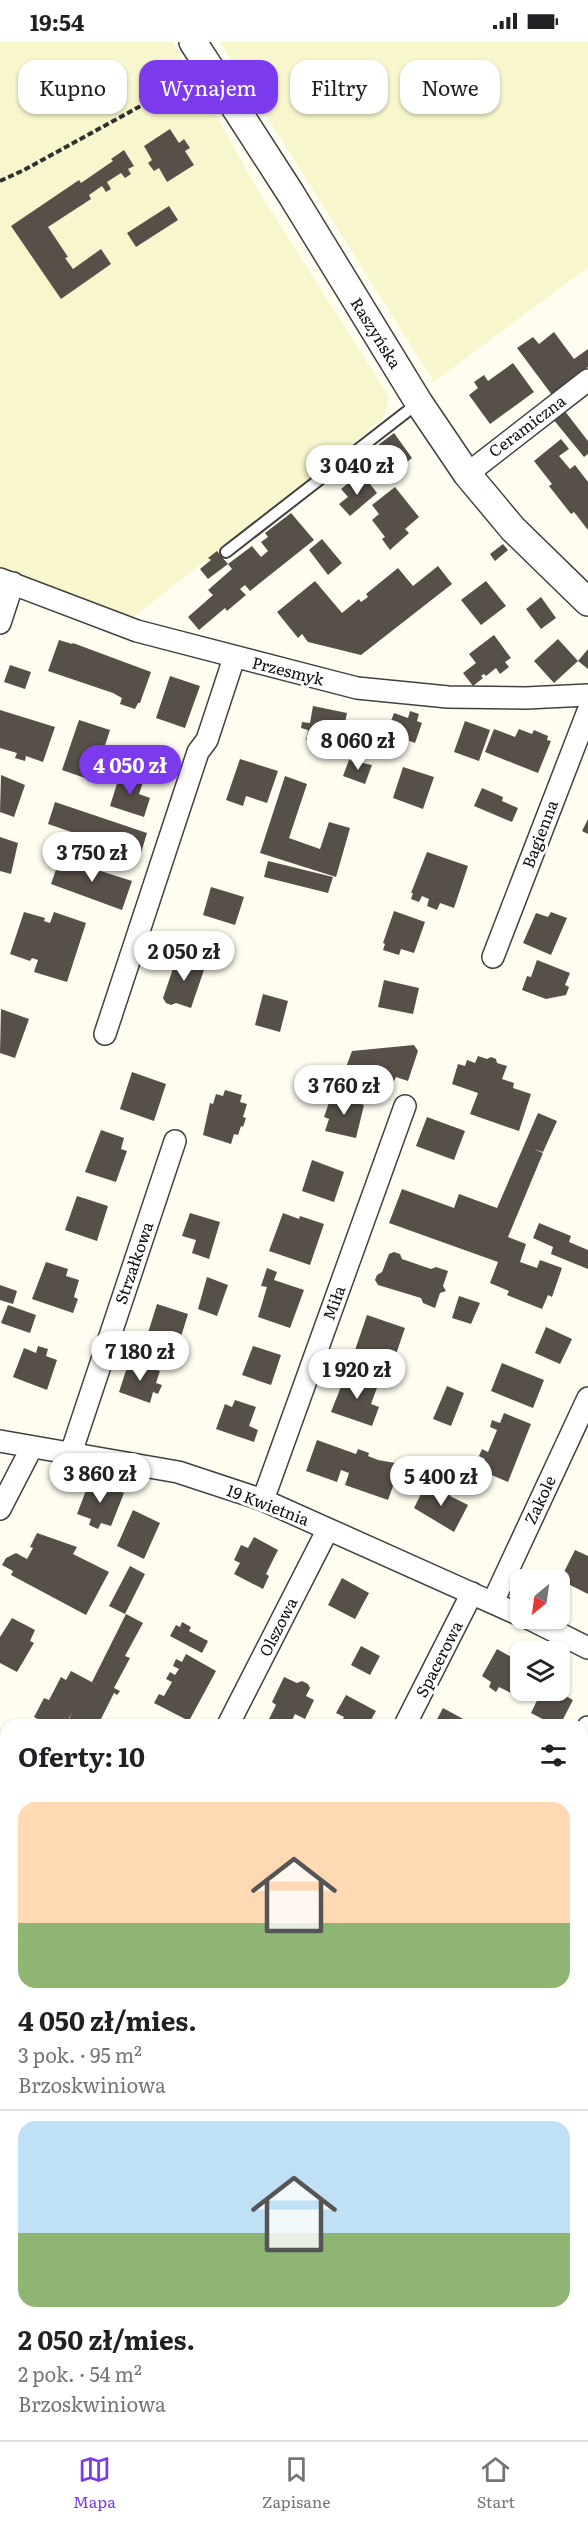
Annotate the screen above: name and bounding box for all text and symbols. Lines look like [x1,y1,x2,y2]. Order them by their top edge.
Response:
text: 19:54 [30,5,84,38]
chip: Kupno [18,60,127,114]
chip: Wynajem [139,60,278,114]
chip: Filtry [290,60,388,114]
chip: Nowe [400,60,500,114]
street label: Raszyńska [345,292,408,373]
street label: Ceramiczna [483,388,570,462]
pin: 3 040 zł [295,445,419,496]
text: 3 040 zł [320,449,394,479]
street label: Przesmyk [250,650,327,691]
pin: 8 060 zł [296,720,420,771]
text: 8 060 zł [321,724,395,754]
pin: 4 050 zł [68,745,192,796]
text: 4 050 zł [93,749,167,779]
street label: Bagienna [515,796,563,871]
pin: 3 750 zł [30,832,154,883]
text: 3 750 zł [56,836,128,866]
pin: 2 050 zł [122,931,246,982]
text: 2 050 zł [148,935,220,965]
pin: 3 760 zł [282,1065,406,1116]
text: 3 760 zł [308,1069,380,1099]
street label: Strzałkowa [108,1218,159,1307]
street label: Miła [316,1282,350,1323]
pin: 7 180 zł [78,1331,202,1382]
text: 7 180 zł [105,1335,175,1365]
pin: 1 920 zł [295,1349,419,1400]
text: 1 920 zł [323,1353,391,1383]
pin: 3 860 zł [38,1453,162,1504]
pin: 5 400 zł [379,1456,503,1507]
text: 3 860 zł [63,1457,137,1487]
text: 5 400 zł [404,1460,478,1490]
street label: Zakole [517,1471,561,1528]
street label: 19 Kwietnia [224,1477,314,1531]
north arrow [510,1569,570,1629]
map controls [510,1569,570,1701]
street label: Olszowa [252,1592,302,1660]
street label: Spacerowa [409,1616,468,1701]
button: layers [510,1641,570,1701]
text: Oferty: 10 [18,1736,145,1775]
icon: filters [537,1739,570,1772]
icon: home [240,1841,348,1949]
text: 4 050 zł/mies. [18,2000,197,2039]
text: 3 pok. · 95 m² [18,2039,142,2069]
text: Brzoskwiniowa [18,2069,166,2099]
icon: home [240,2160,348,2268]
text: 2 050 zł/mies. [18,2319,195,2358]
text: 2 pok. · 54 m² [18,2358,142,2388]
text: Brzoskwiniowa [18,2388,166,2418]
tab: Mapa [73,2453,116,2513]
tab: Zapisane [262,2453,331,2513]
tab: Start [477,2453,515,2513]

